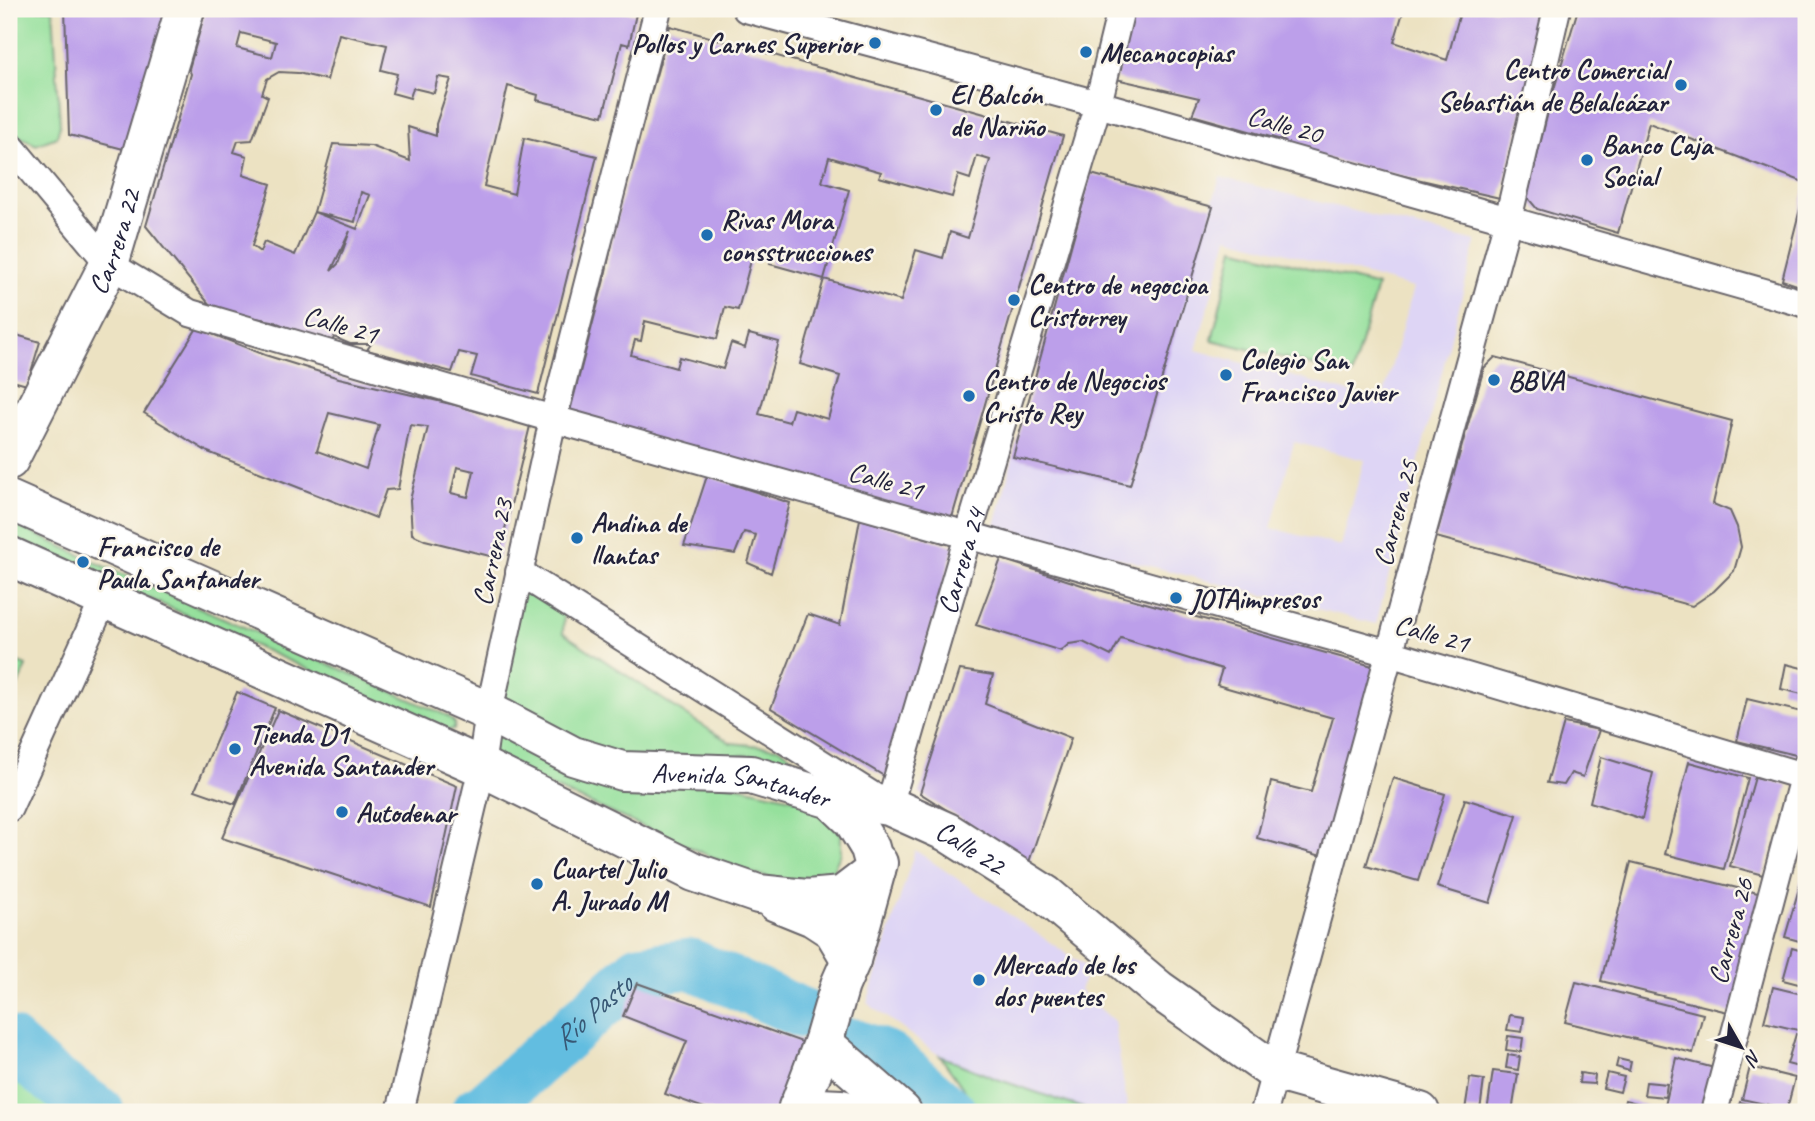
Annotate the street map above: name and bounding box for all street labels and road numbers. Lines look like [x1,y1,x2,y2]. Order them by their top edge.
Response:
street label: Calle 20 [1244,97,1329,152]
street label: Carrera 22 [80,183,149,300]
street label: Calle 21 [300,297,384,352]
street label: Calle 21 [845,453,929,508]
street label: Carrera 25 [1365,455,1427,570]
street label: Carrera 23 [464,493,521,609]
street label: Carrera 24 [929,502,994,618]
street label: Calle 21 [1391,606,1475,661]
street label: Avenida Santander [651,755,836,816]
street label: Calle 22 [931,812,1014,884]
street label: Carrera 26 [1700,873,1762,988]

